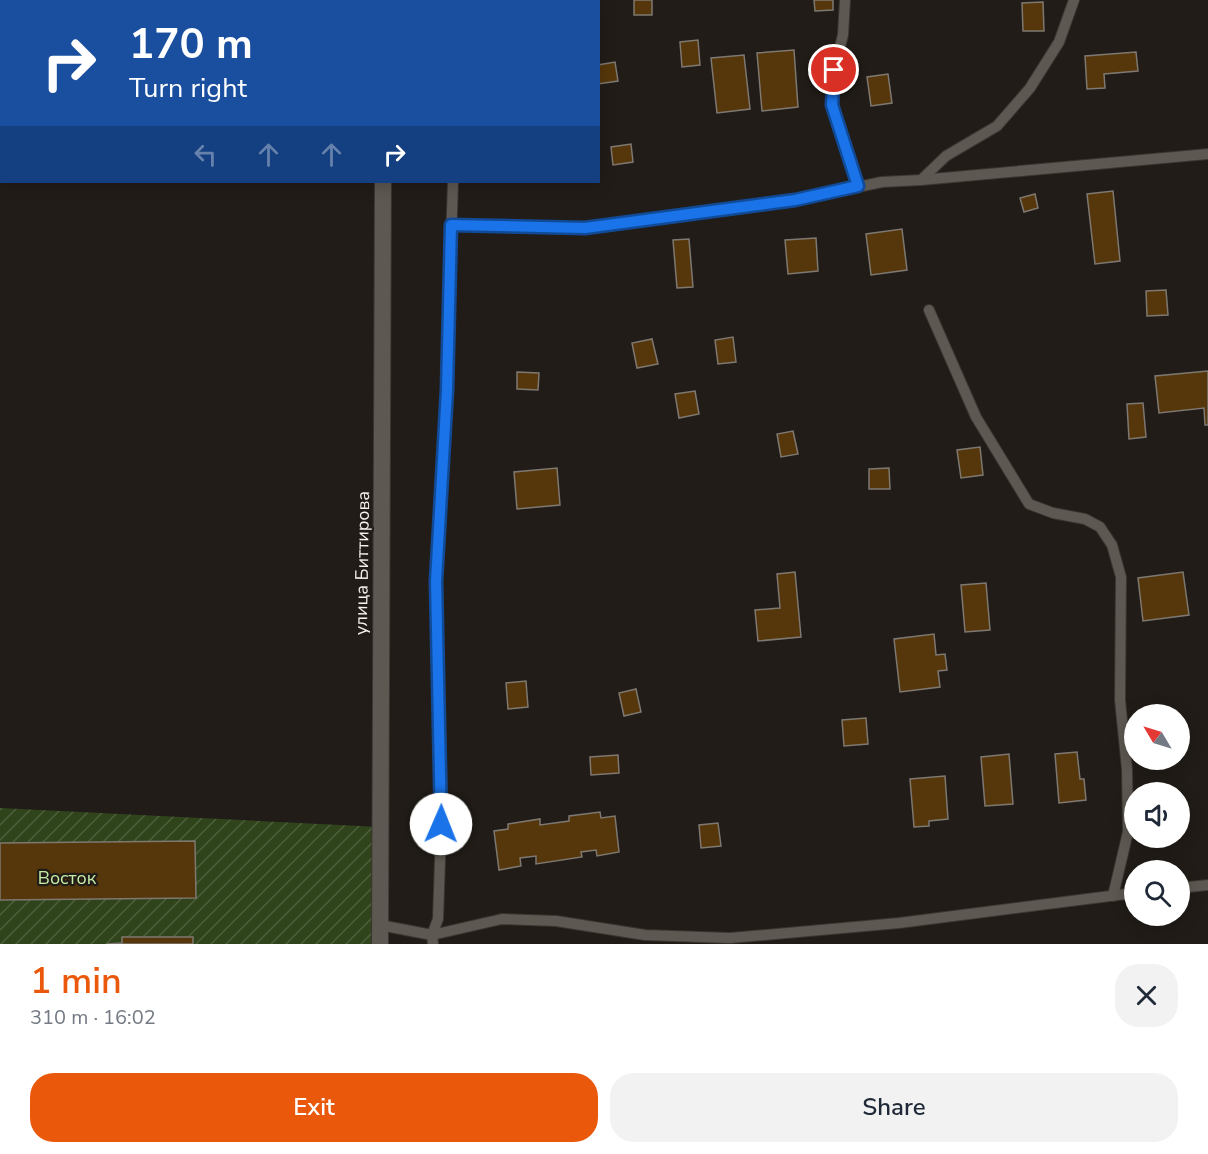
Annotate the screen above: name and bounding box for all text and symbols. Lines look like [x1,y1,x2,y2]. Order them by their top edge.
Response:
text: 170 m [129,16,253,73]
icon: right [30,24,108,102]
pin [808,44,859,95]
icon: arrive [817,53,850,86]
text: Turn right [129,70,247,107]
icon: left [189,138,222,171]
icon: ahead [252,138,285,171]
icon: ahead [315,138,348,171]
icon: right [378,138,411,171]
street label: улица Биттирова [349,491,375,635]
north arrow [1124,704,1190,770]
map controls [1124,704,1190,926]
button: sound [1124,782,1190,848]
position arrow [409,792,473,856]
button: search [1124,860,1190,926]
park label: Восток [38,866,97,890]
text: 1 min [30,957,122,1006]
button: close [1115,964,1178,1027]
text: 310 m · 16:02 [30,1004,156,1031]
button: Exit [30,1073,598,1142]
button: Share [610,1073,1178,1142]

